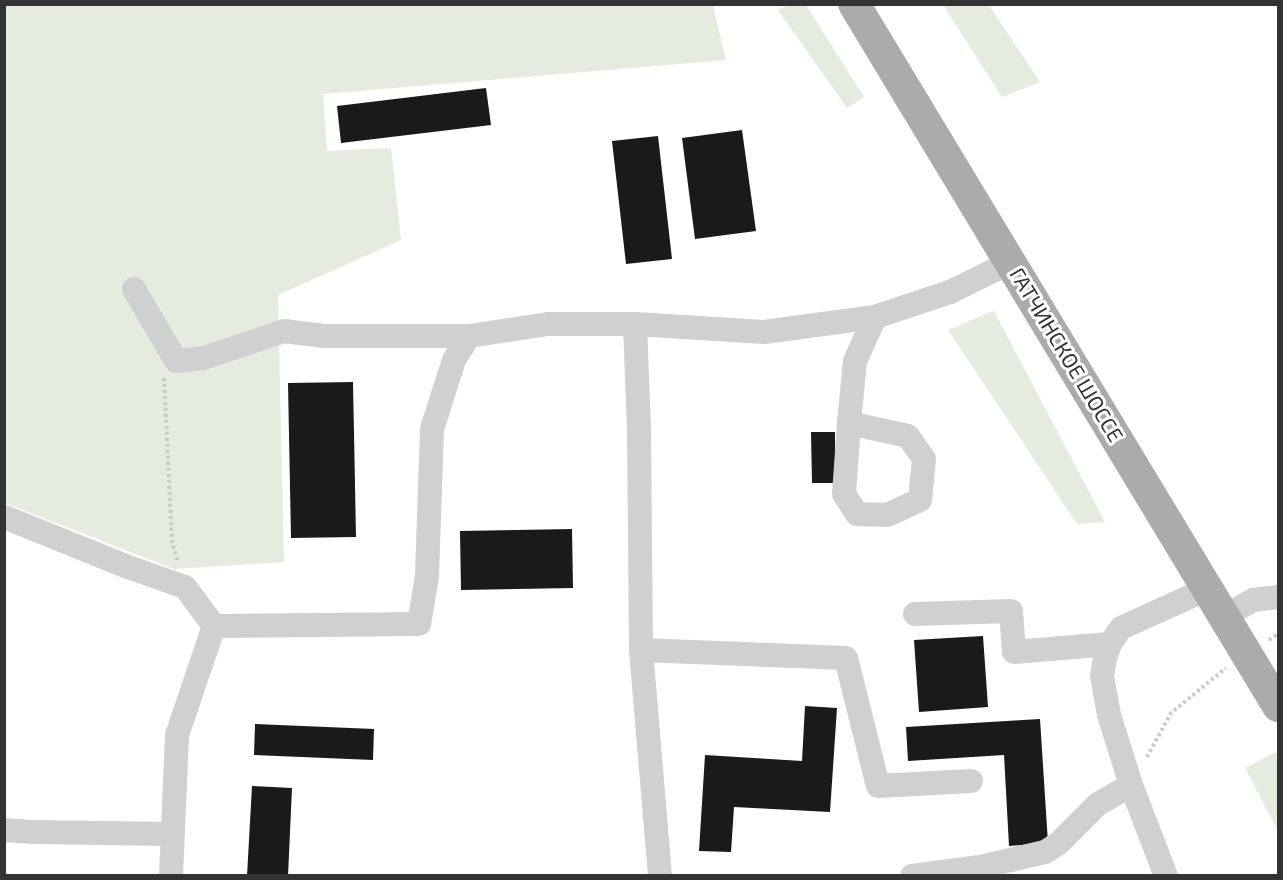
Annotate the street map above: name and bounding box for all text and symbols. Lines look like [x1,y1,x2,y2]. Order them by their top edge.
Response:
street label: ГАТЧИНСКОЕ ШОССЕ [1004,263,1128,447]

